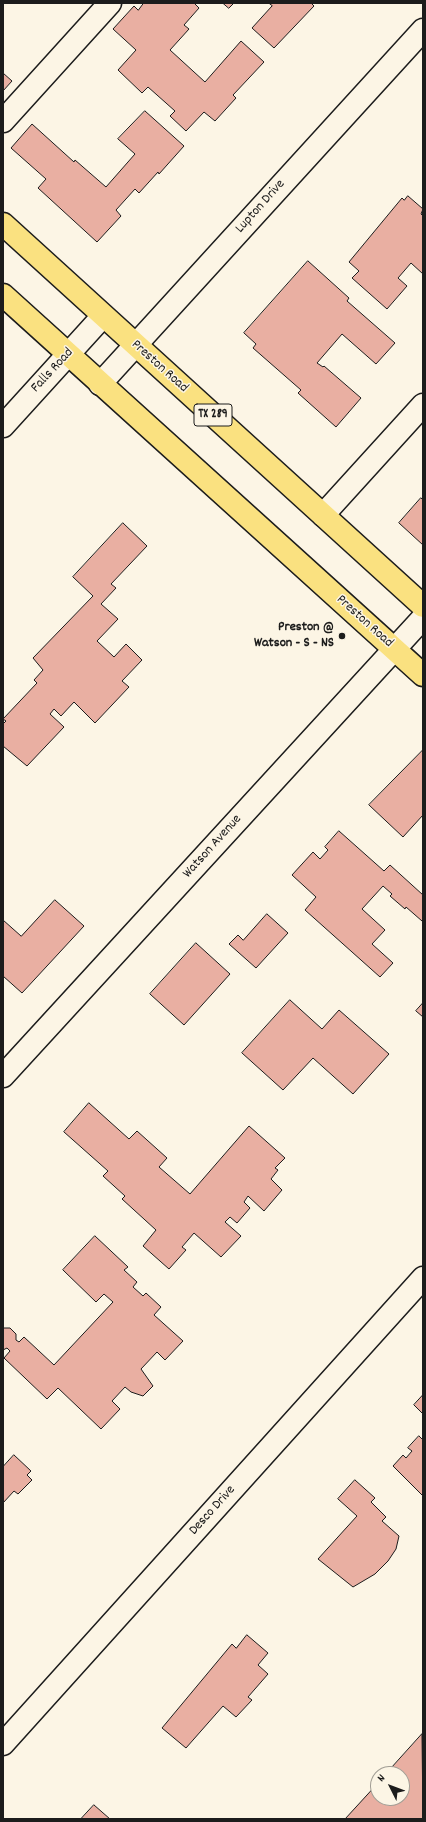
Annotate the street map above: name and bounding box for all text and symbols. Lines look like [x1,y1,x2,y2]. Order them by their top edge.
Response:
street label: Lupton Drive [233,177,289,237]
street label: Preston Road [127,337,191,397]
street label: Falls Road [28,345,78,397]
road number: TX 289 [194,404,232,426]
street label: Preston Road [332,592,396,652]
place label: Preston @ Watson - S - NS [254,620,334,652]
marker: Preston @ Watson - S - NS [337,631,347,641]
street label: Watson Avenue [180,812,246,882]
street label: Desco Drive [186,1483,240,1539]
north arrow [370,1766,410,1806]
text: N [374,1771,390,1786]

